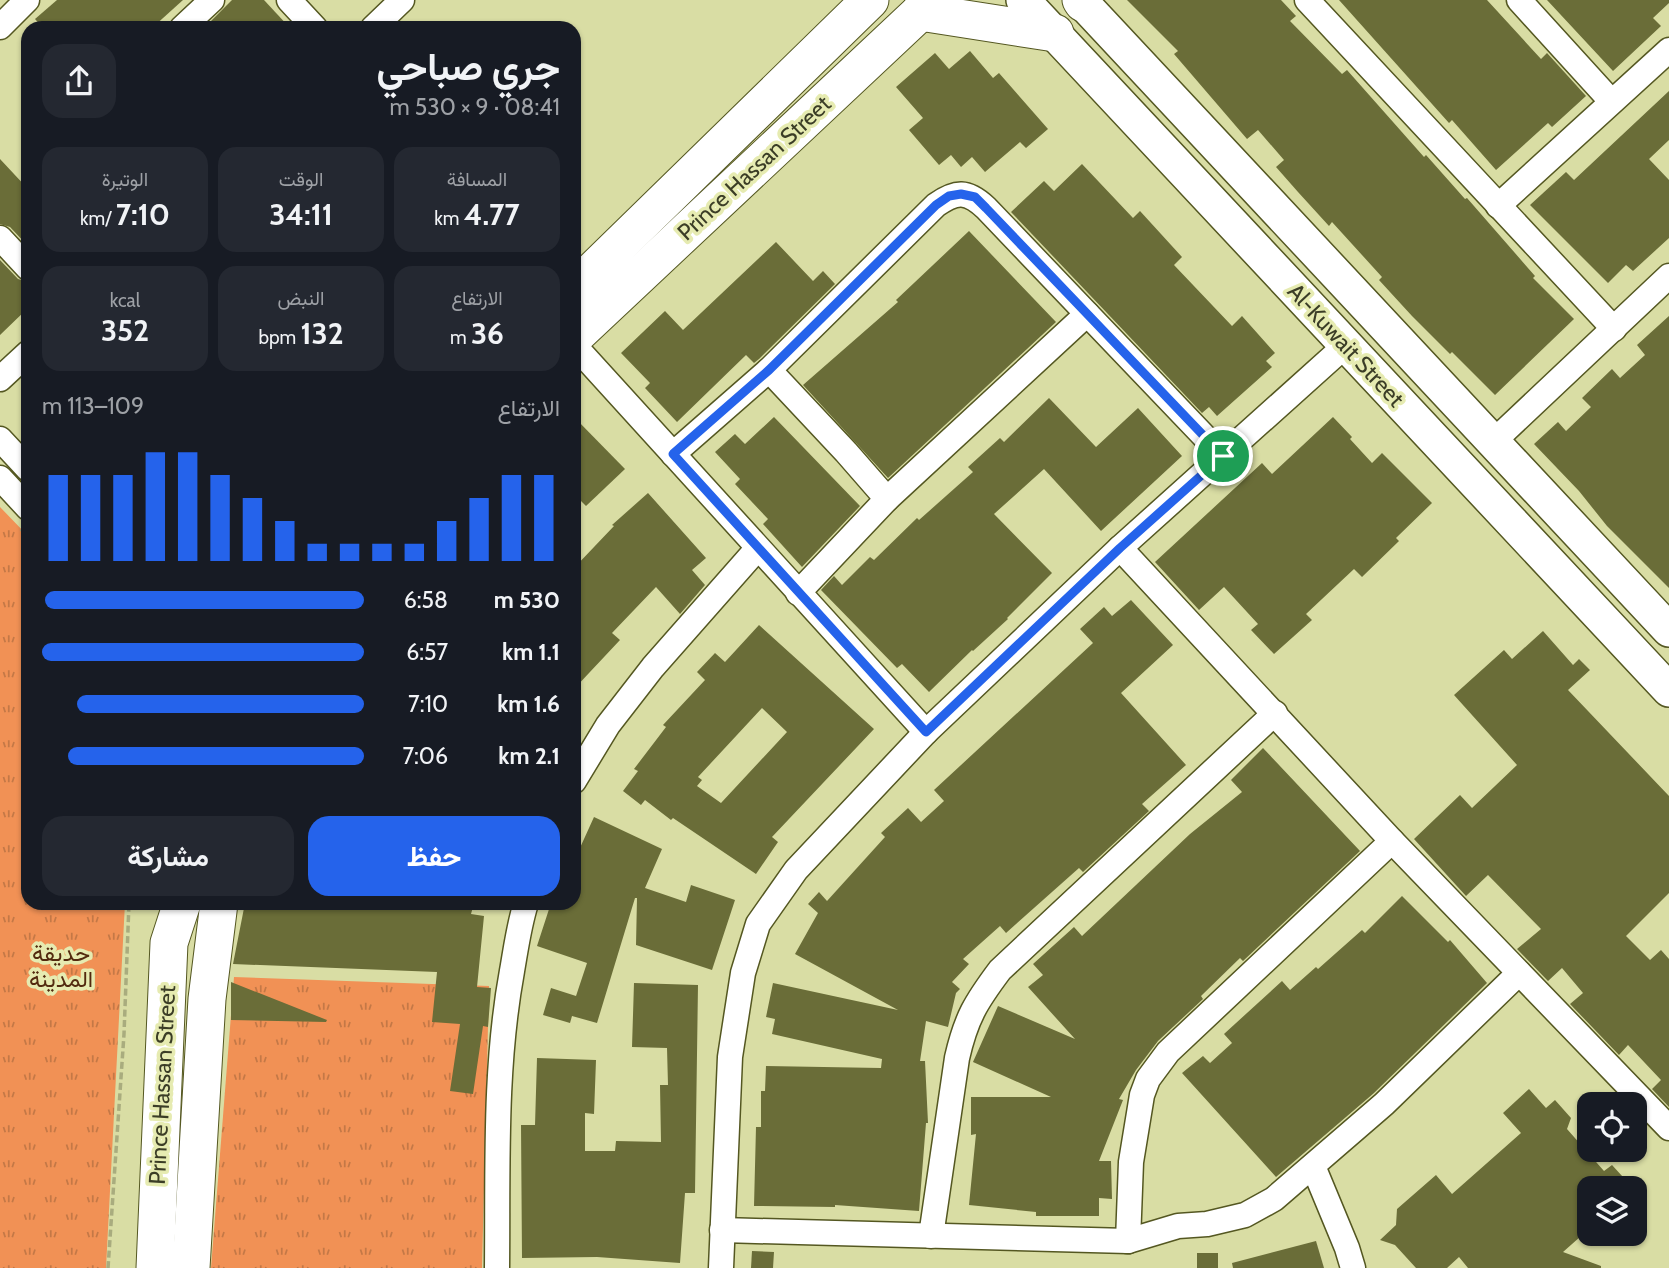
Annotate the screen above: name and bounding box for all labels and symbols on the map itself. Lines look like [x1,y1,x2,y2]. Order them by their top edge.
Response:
street label: Prince Hassan Street [672,90,837,246]
street label: Al-Kuwait Street [1282,278,1410,413]
pin [1193,426,1253,486]
park label: حديقة المدينة [29,939,93,993]
street label: Prince Hassan Street [143,984,181,1185]

